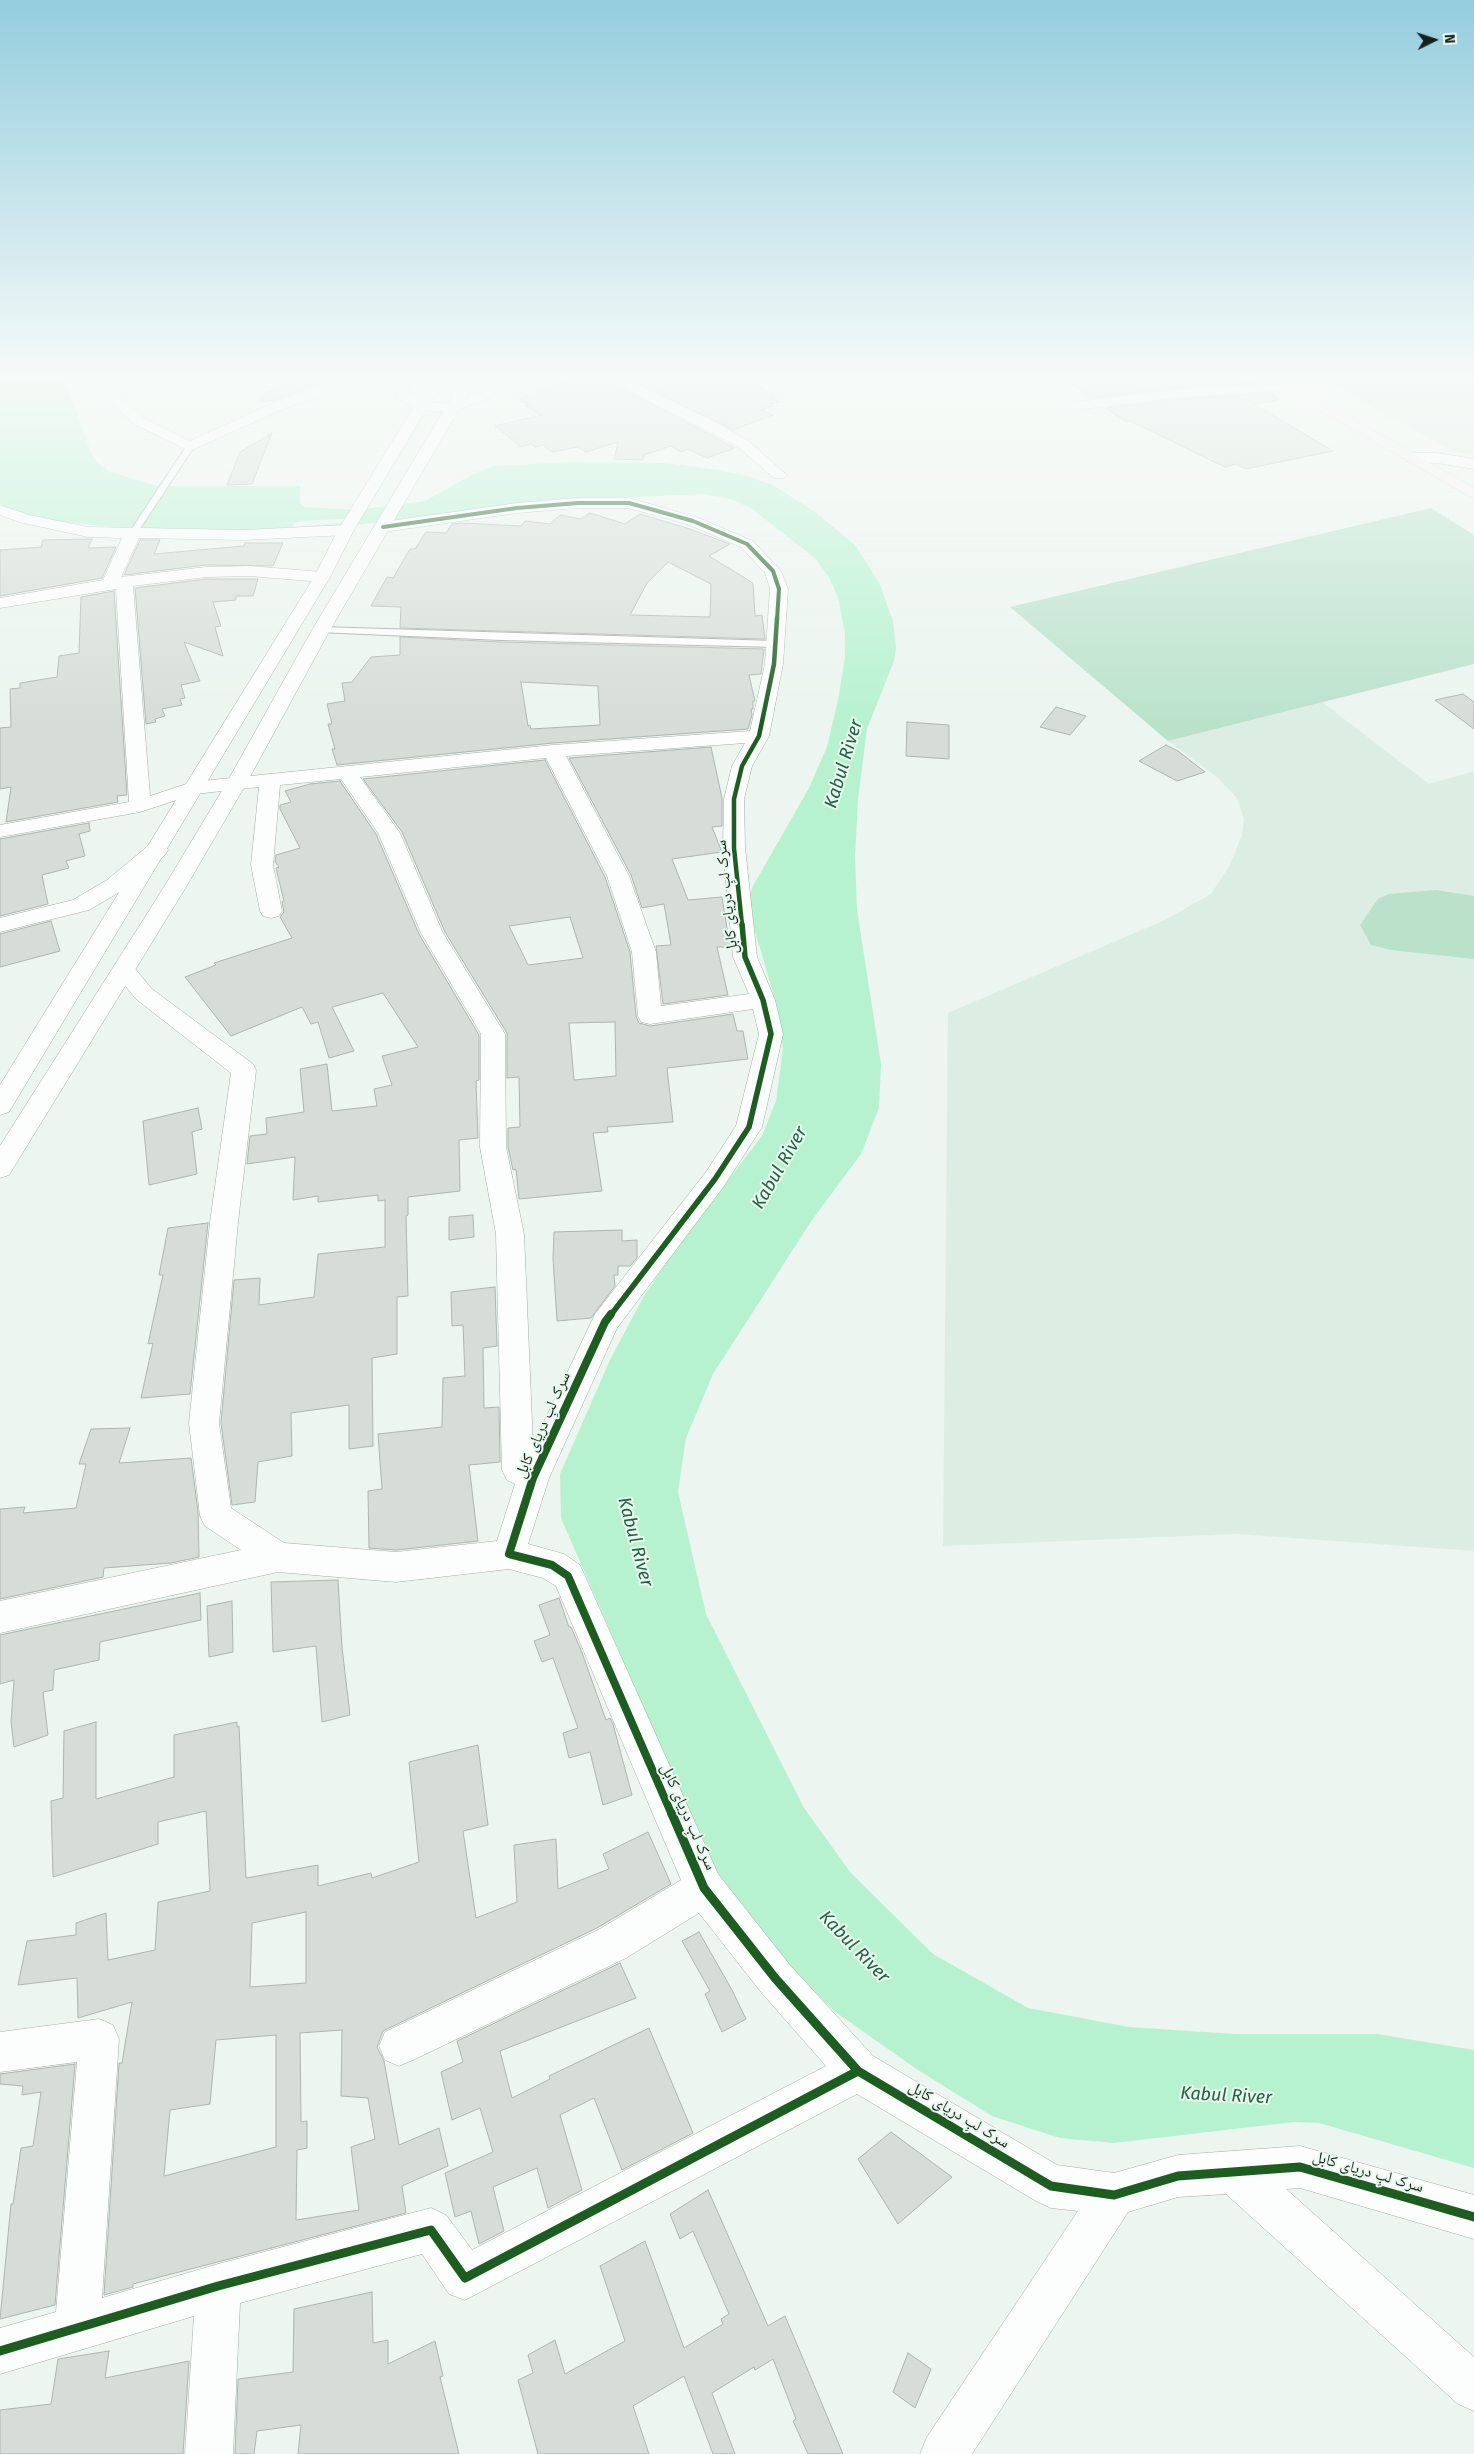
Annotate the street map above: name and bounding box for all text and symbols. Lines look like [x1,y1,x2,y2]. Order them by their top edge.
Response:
north arrow [1409,15,1459,65]
text: N [1441,34,1458,44]
water label: Kabul River [820,717,868,811]
street label: سرک لبِ دریای کابل [711,839,743,955]
water label: Kabul River [748,1123,812,1213]
street label: سرک لبِ دریای کابل [511,1369,575,1481]
water label: Kabul River [613,1495,657,1589]
street label: سرک لبِ دریای کابل [656,1761,720,1873]
water label: Kabul River [814,1906,894,1988]
street label: سرک لبِ دریای کابل [905,2077,1013,2153]
water label: Kabul River [1180,2083,1272,2109]
street label: سرک لبِ دریای کابل [1310,2147,1426,2197]

